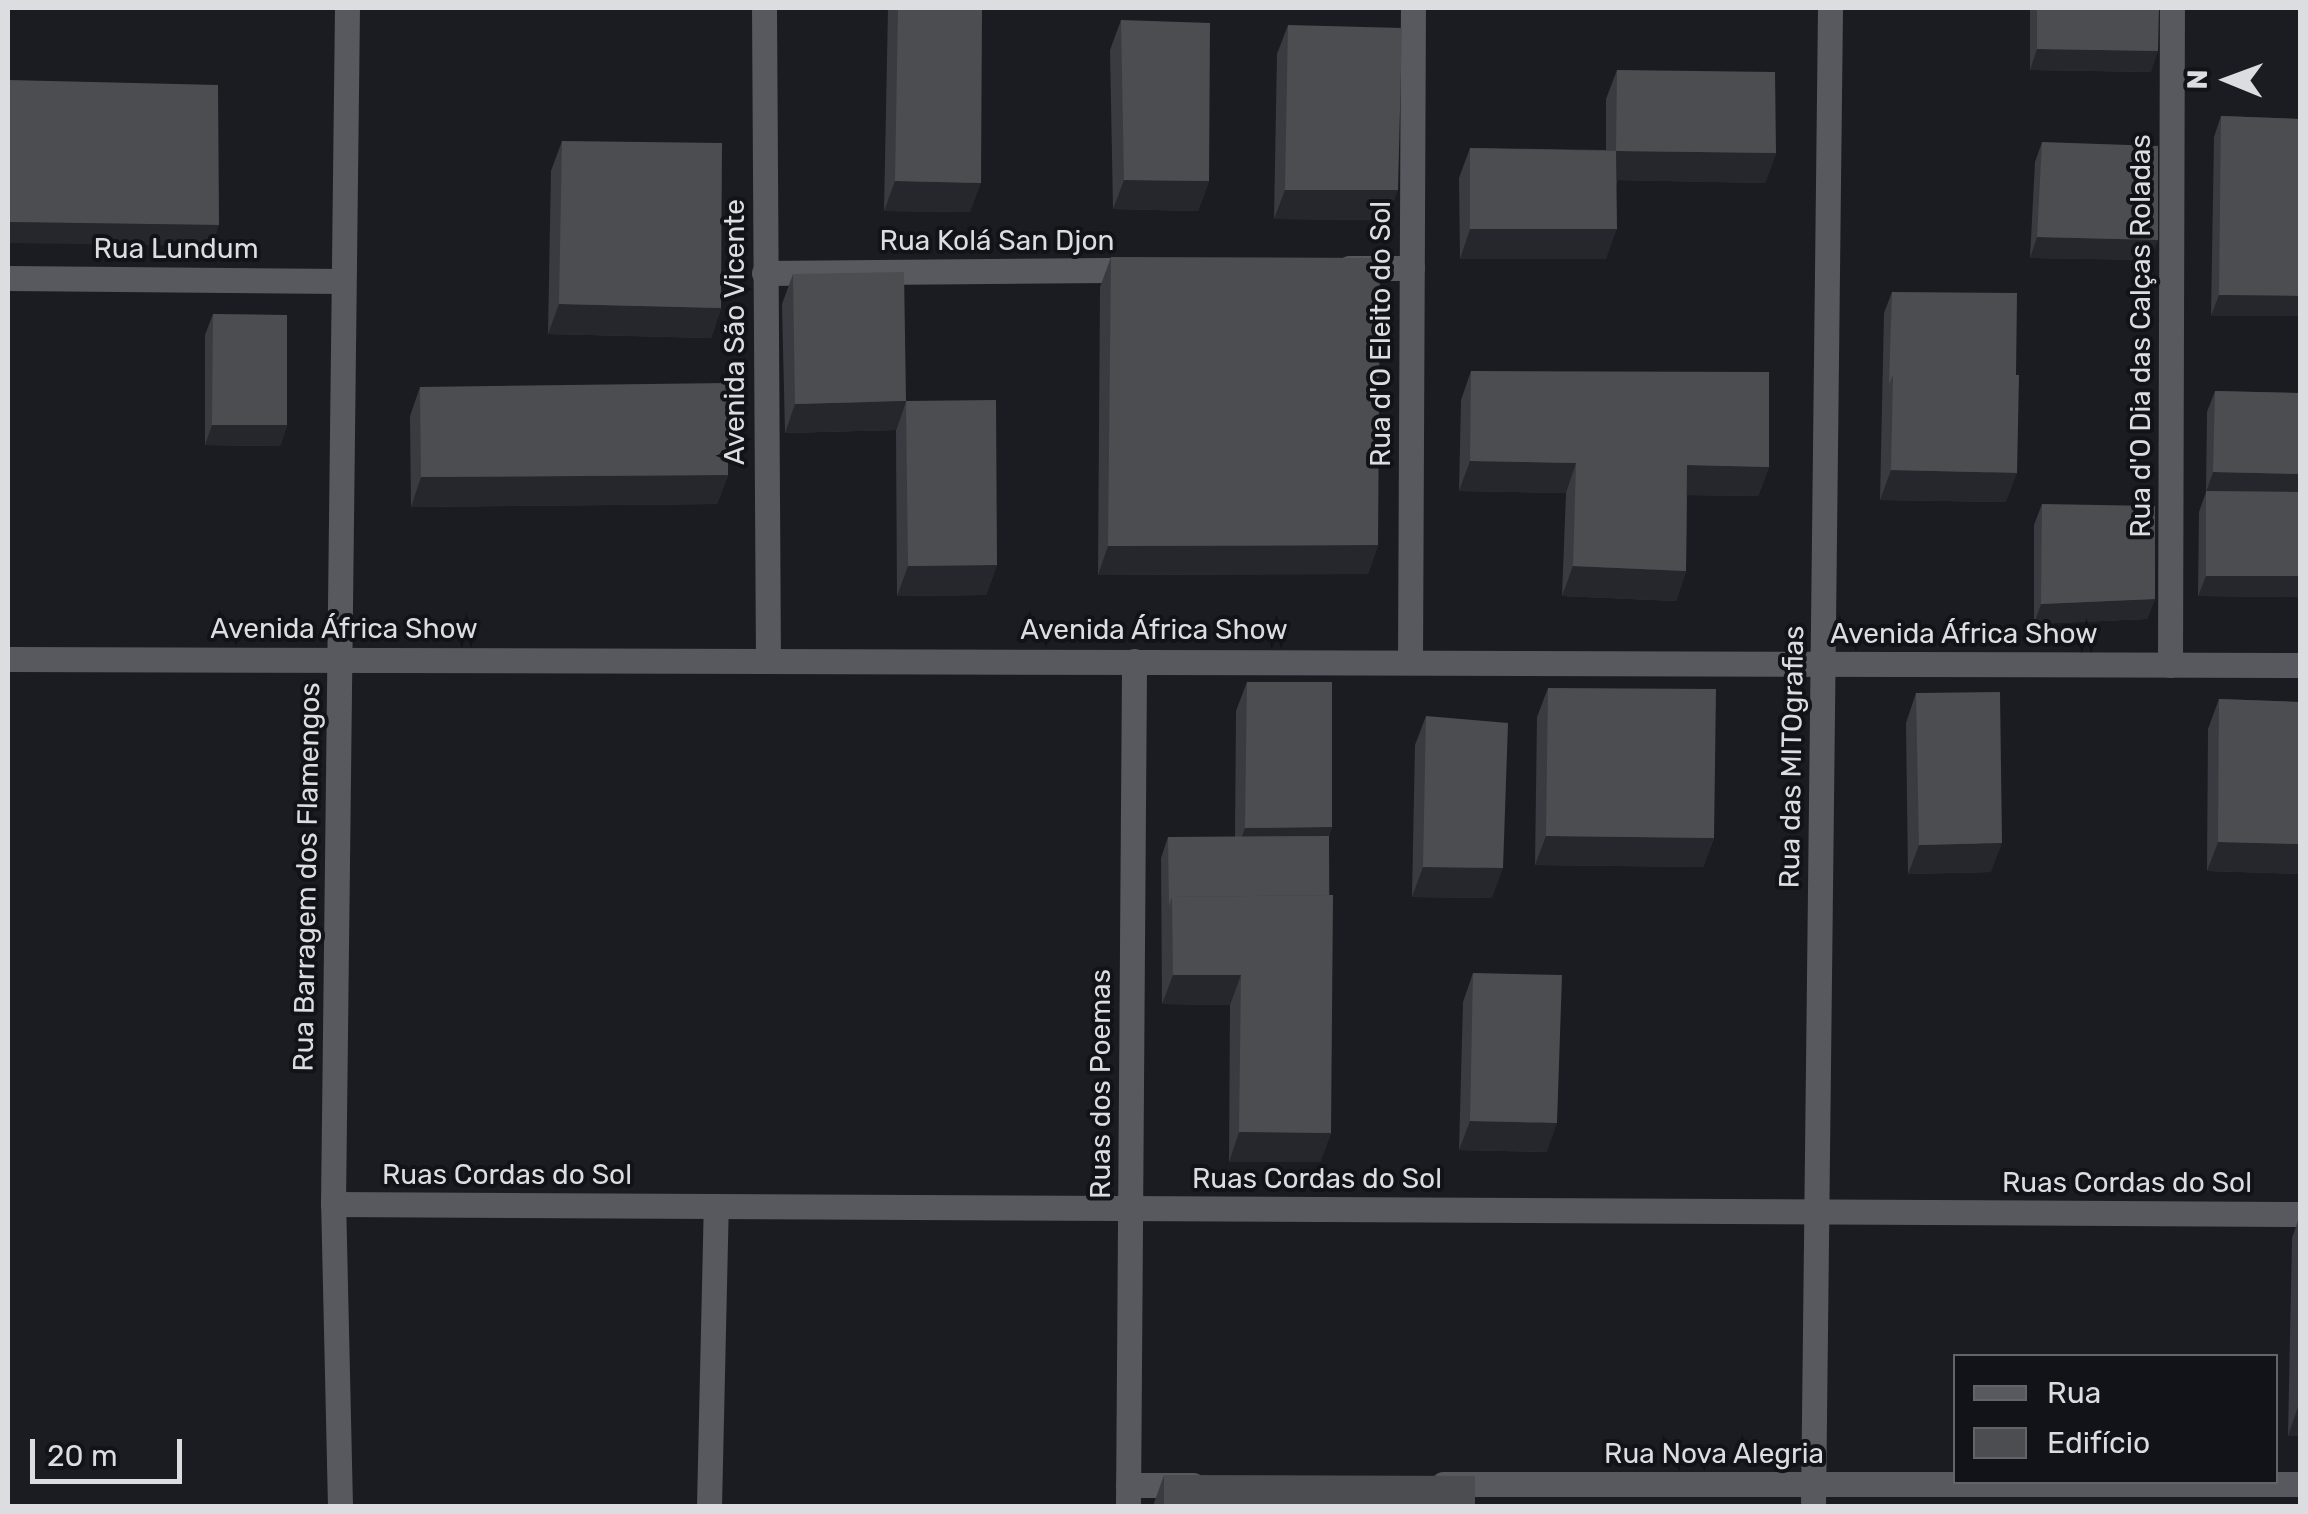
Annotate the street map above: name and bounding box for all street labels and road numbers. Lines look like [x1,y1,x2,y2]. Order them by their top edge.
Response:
street label: Rua d'O Dia das Calças Roladas [2124,134,2158,538]
street label: Avenida São Vicente [718,199,752,465]
street label: Rua d'O Eleito do Sol [1364,201,1398,467]
street label: Rua Kolá San Djon [880,224,1114,258]
street label: Rua Lundum [93,232,259,266]
street label: Avenida África Show [210,612,478,646]
street label: Avenida África Show [1020,613,1288,647]
street label: Avenida África Show [1830,617,2098,651]
street label: Rua das MITOgrafias [1773,625,1811,889]
street label: Rua Barragem dos Flamengos [287,682,327,1072]
street label: Ruas dos Poemas [1084,969,1118,1199]
street label: Ruas Cordas do Sol [382,1158,632,1192]
street label: Ruas Cordas do Sol [1192,1162,1442,1196]
street label: Ruas Cordas do Sol [2002,1166,2252,1200]
street label: Rua Nova Alegria [1604,1437,1824,1471]

